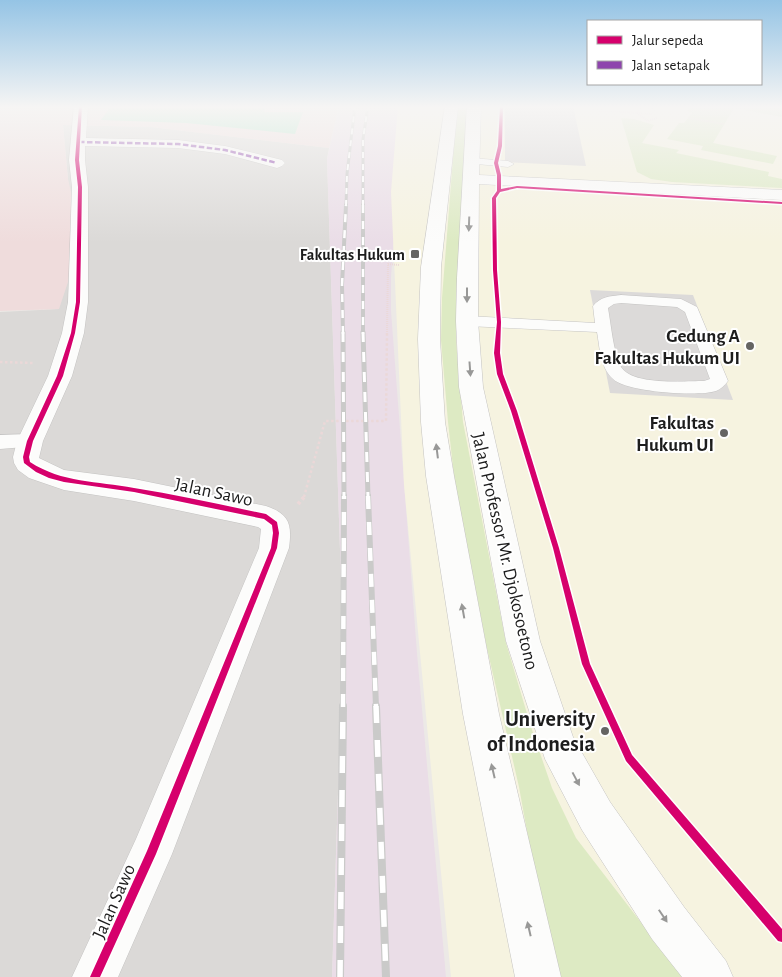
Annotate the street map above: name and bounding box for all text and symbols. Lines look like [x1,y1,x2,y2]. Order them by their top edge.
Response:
legend [587,20,762,85]
text: Jalur sepeda [632,33,704,48]
text: Jalan setapak [632,58,710,73]
one-way arrow [464,216,472,232]
place label: Fakultas Hukum [300,247,405,263]
marker: Fakultas Hukum [409,248,421,260]
one-way arrow [463,287,471,303]
place label: Gedung A Fakultas Hukum UI [595,327,741,368]
marker: Gedung A Fakultas Hukum UI [744,340,756,352]
one-way arrow [466,362,474,378]
place label: Fakultas Hukum UI [636,414,714,455]
marker: Fakultas Hukum UI [718,427,730,439]
street label: Jalan Professor Mr. Djokosoetono [468,431,541,672]
one-way arrow [433,442,441,458]
street label: Jalan Sawo [173,475,255,510]
one-way arrow [458,603,466,619]
place label: University of Indonesia [487,708,595,755]
marker: University of Indonesia [599,725,611,737]
one-way arrow [489,763,497,778]
one-way arrow [572,771,580,786]
street label: Jalan Sawo [90,861,139,942]
one-way arrow [658,909,668,922]
one-way arrow [525,922,533,937]

